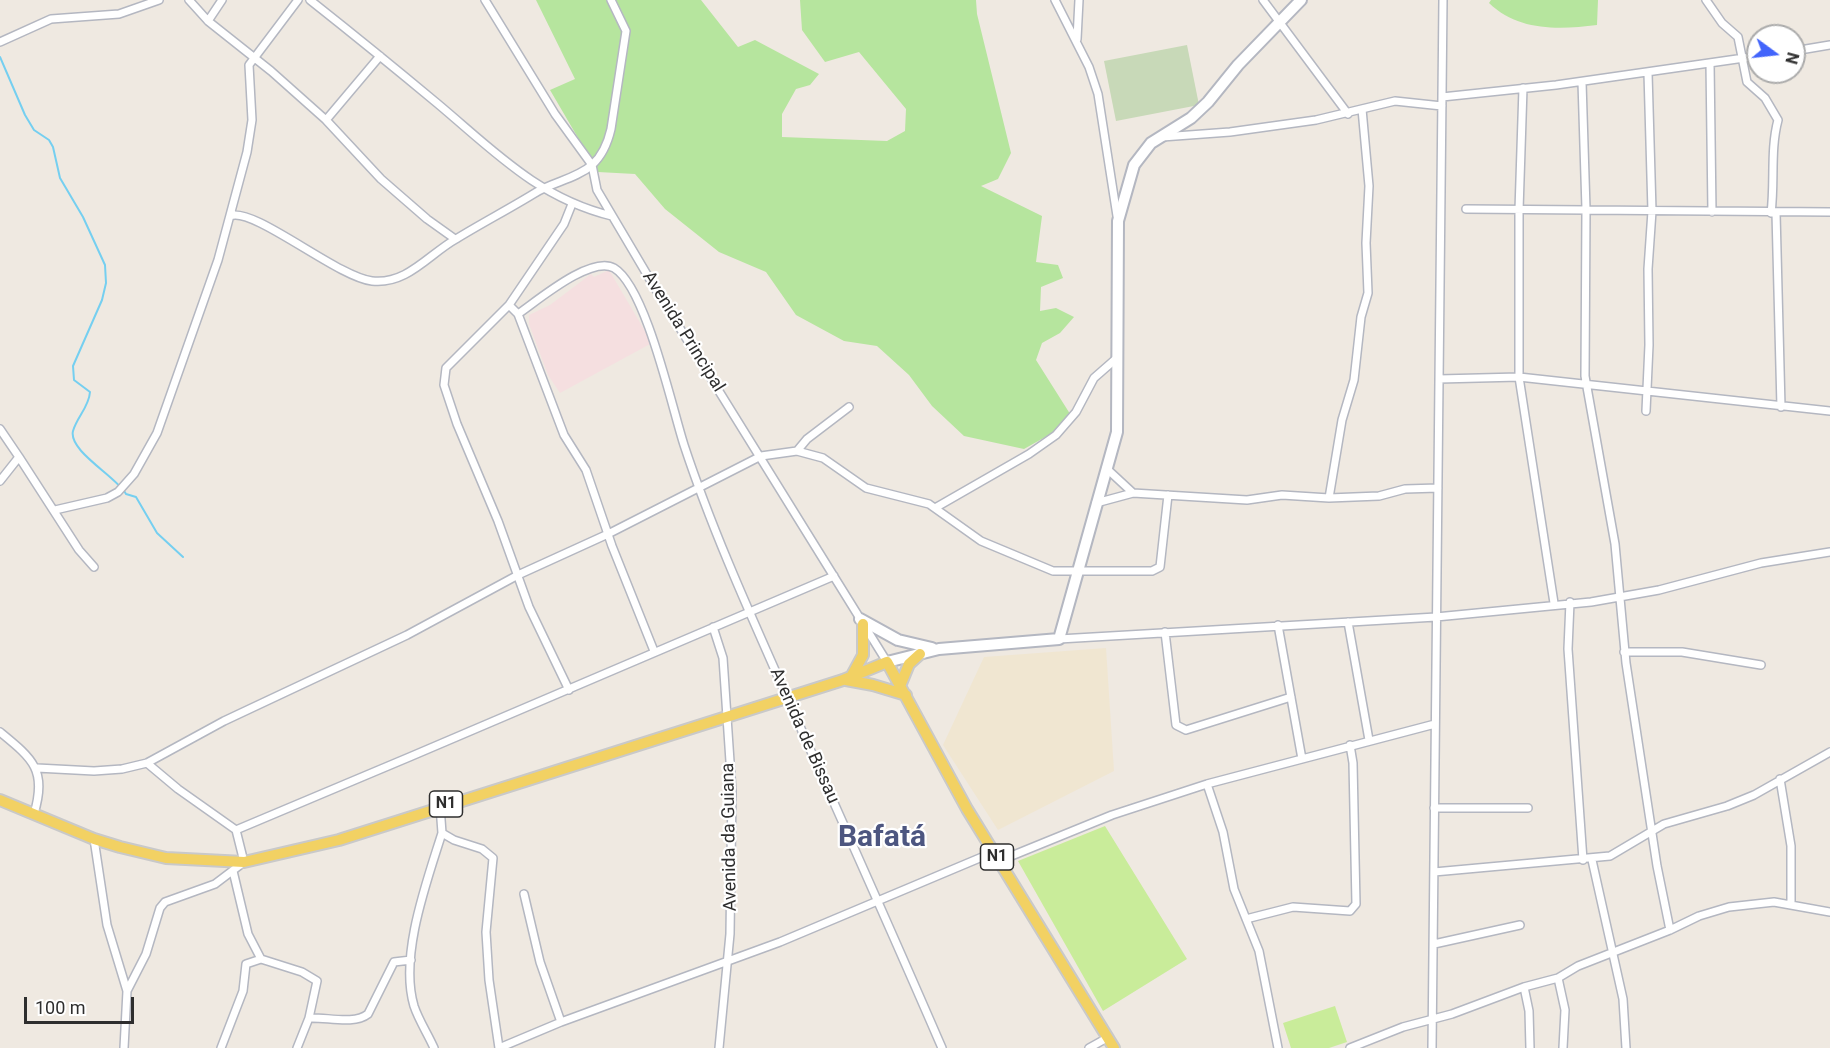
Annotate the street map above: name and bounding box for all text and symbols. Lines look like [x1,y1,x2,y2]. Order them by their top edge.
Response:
north arrow [1746,24,1806,84]
text: N [1781,50,1803,66]
street label: Avenida Principal [637,268,729,396]
street label: Avenida de Bissau [764,665,844,807]
street label: Avenida da Guiana [718,762,742,912]
road number: N1 [430,791,462,817]
district label: Bafatá [838,820,926,856]
road number: N1 [980,844,1014,870]
scale bar [27,985,136,1023]
text: 100 m [35,997,86,1018]

